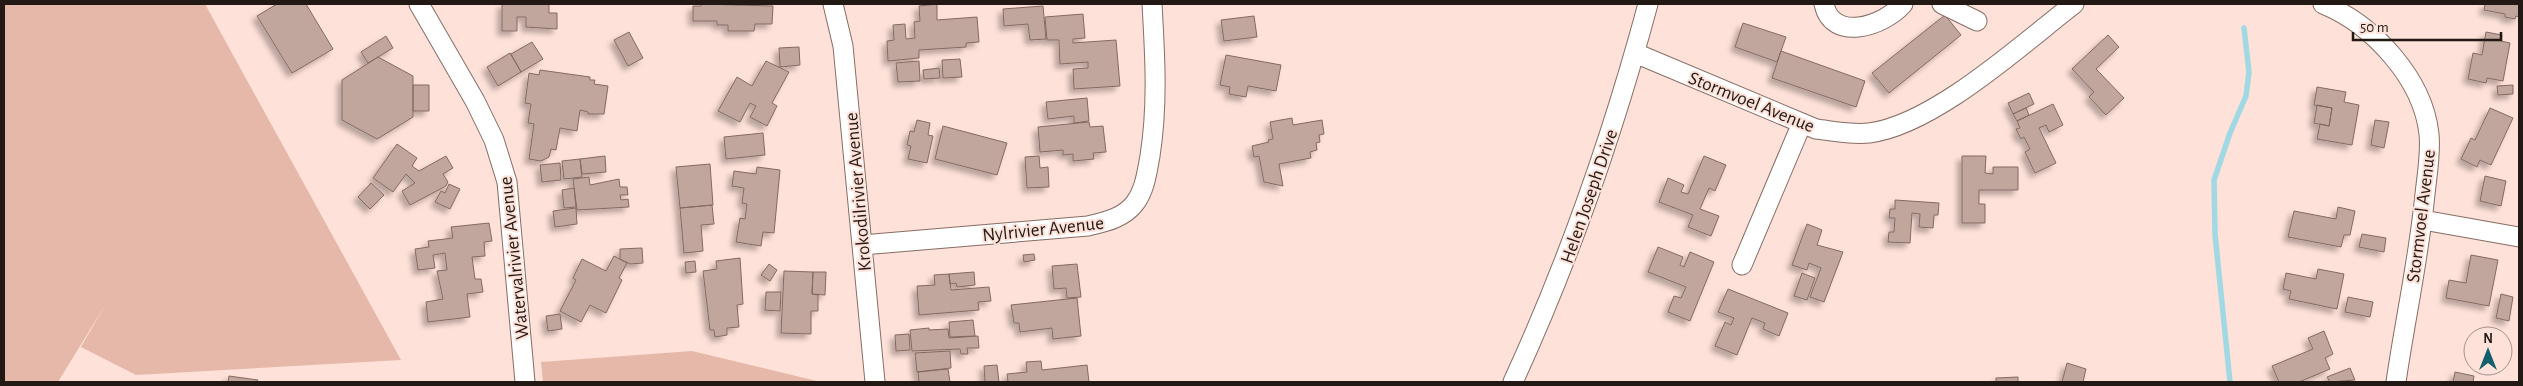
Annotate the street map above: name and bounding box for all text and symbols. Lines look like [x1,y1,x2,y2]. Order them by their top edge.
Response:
scale bar [2353,10,2500,42]
text: 50 m [2360,20,2389,35]
street label: Stormvoel Avenue [1686,68,1817,136]
street label: Krokodilrivier Avenue [842,112,875,272]
street label: Helen Joseph Drive [1558,127,1621,266]
street label: Stormvoel Avenue [2404,149,2439,284]
street label: Watervalrivier Avenue [496,175,532,340]
street label: Nylrivier Avenue [982,214,1105,245]
north arrow [2463,326,2513,376]
text: N [2483,332,2493,346]

